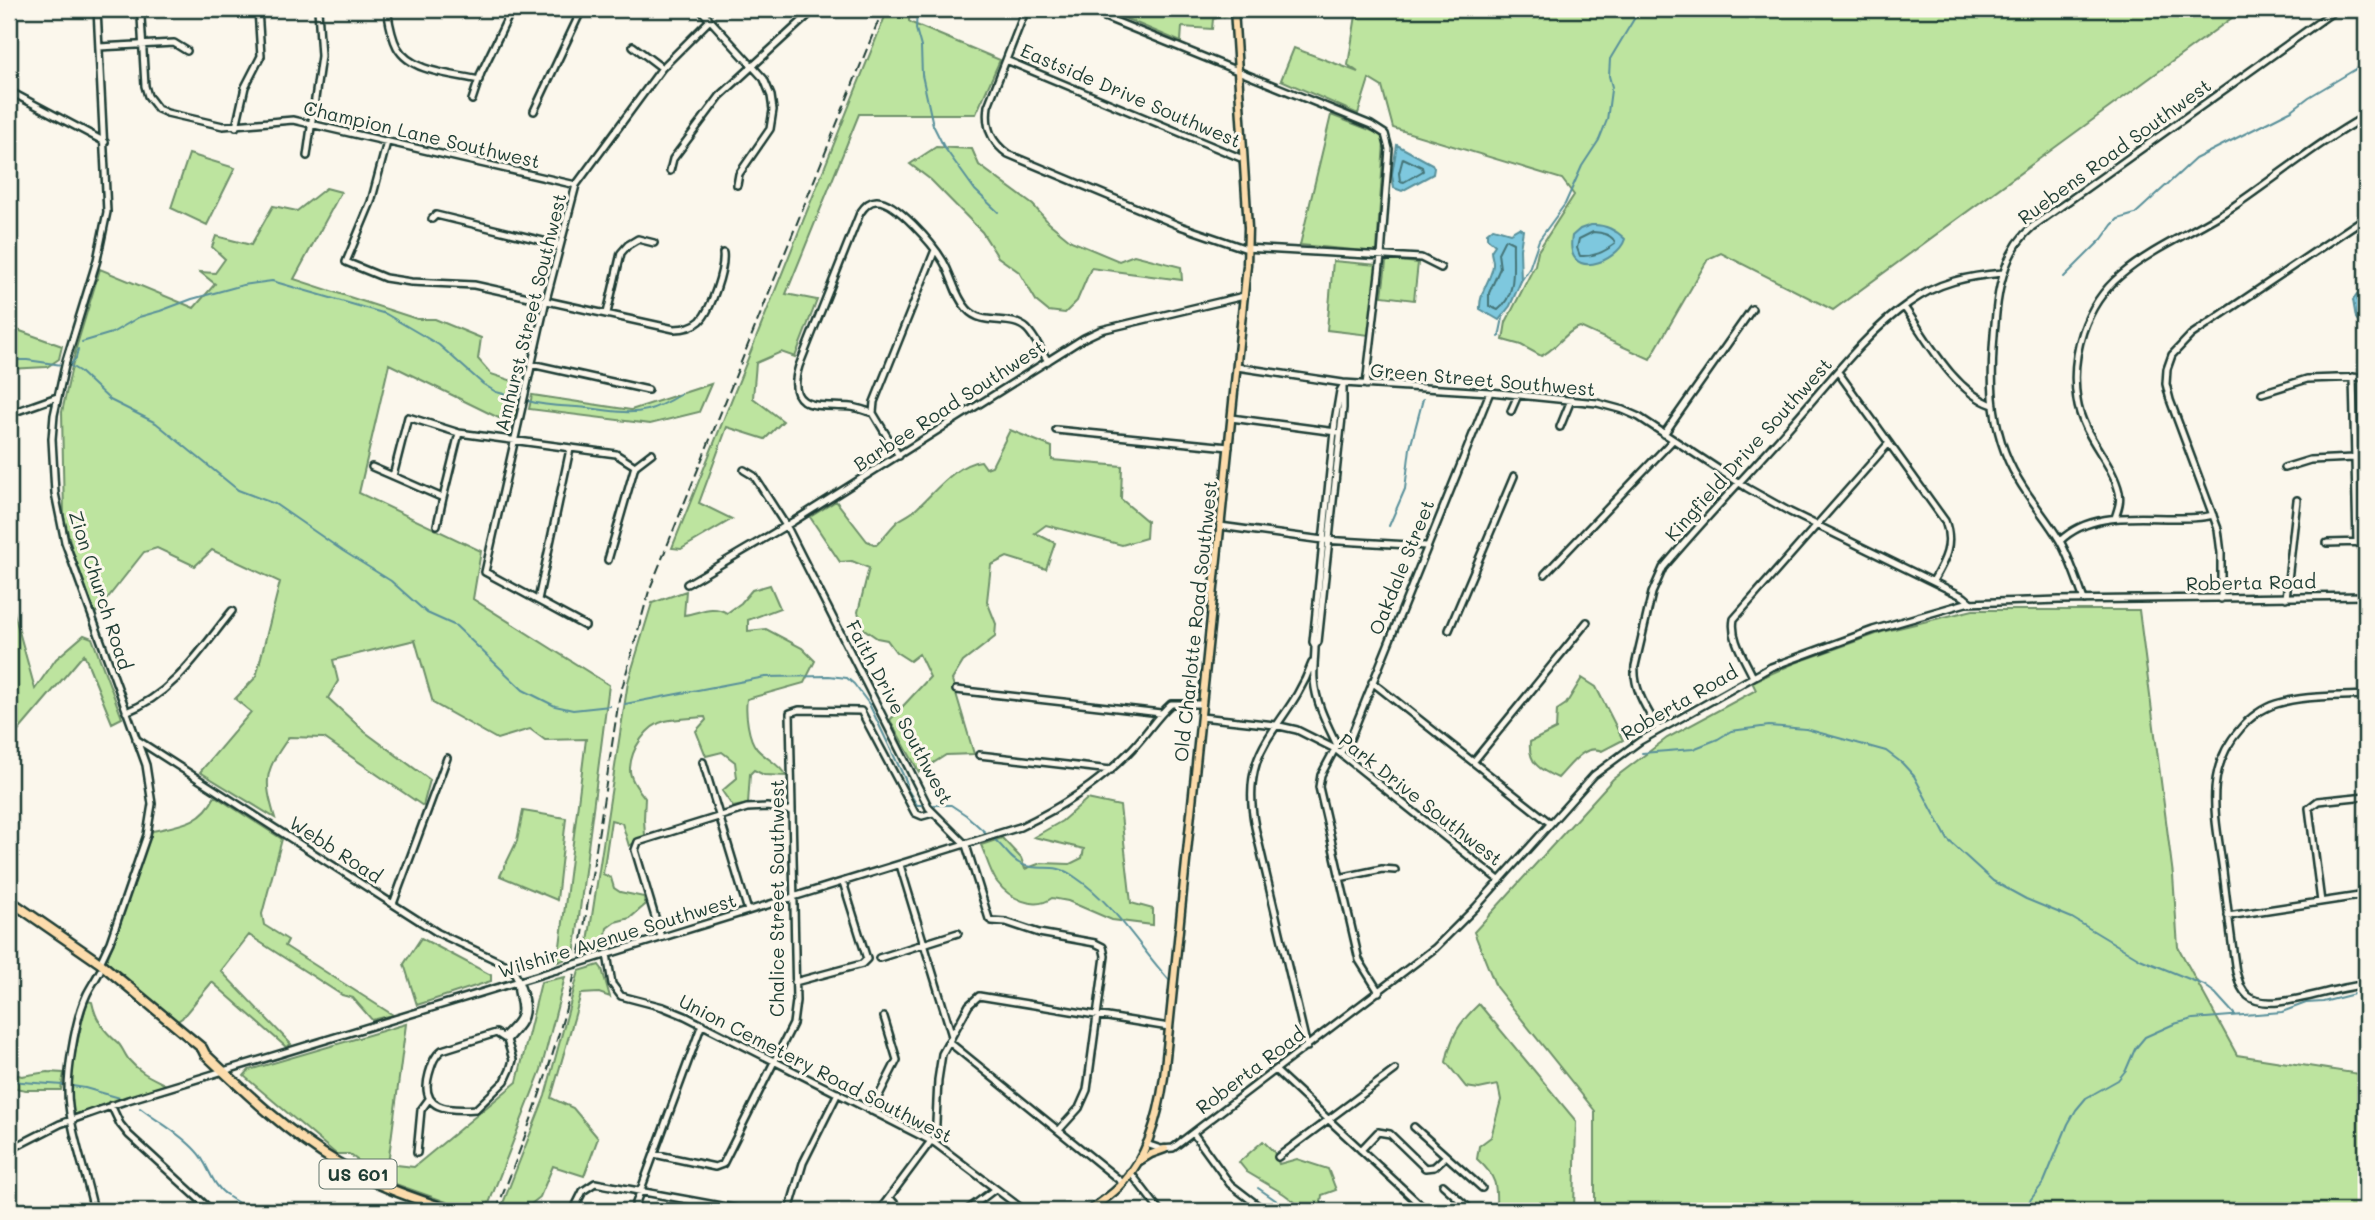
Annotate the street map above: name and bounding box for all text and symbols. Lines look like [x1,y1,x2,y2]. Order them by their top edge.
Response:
street label: Eastside Drive Southwest [1017,37,1245,153]
street label: Ruebens Road Southwest [2012,72,2216,230]
street label: Champion Lane Southwest [301,95,543,173]
street label: Amhurst Street Southwest [488,190,572,434]
street label: Barbee Road Southwest [848,334,1050,476]
street label: Kingfield Drive Southwest [1659,352,1837,546]
street label: Green Street Southwest [1369,357,1597,401]
street label: Old Charlotte Road Southwest [1168,479,1222,763]
street label: Oakdale Street [1362,496,1440,638]
street label: Zion Church Road [63,507,139,673]
street label: Roberta Road [2186,568,2316,596]
street label: Faith Drive Southwest [841,616,959,808]
street label: Roberta Road [1616,659,1742,745]
street label: Park Drive Southwest [1334,727,1508,871]
street label: Chalice Street Southwest [764,779,789,1017]
street label: Webb Road [285,810,387,888]
street label: Wilshire Avenue Southwest [495,887,739,983]
street label: Union Cemetery Road Southwest [675,988,957,1148]
street label: Roberta Road [1190,1021,1310,1119]
road number: US 601 [320,1160,396,1189]

